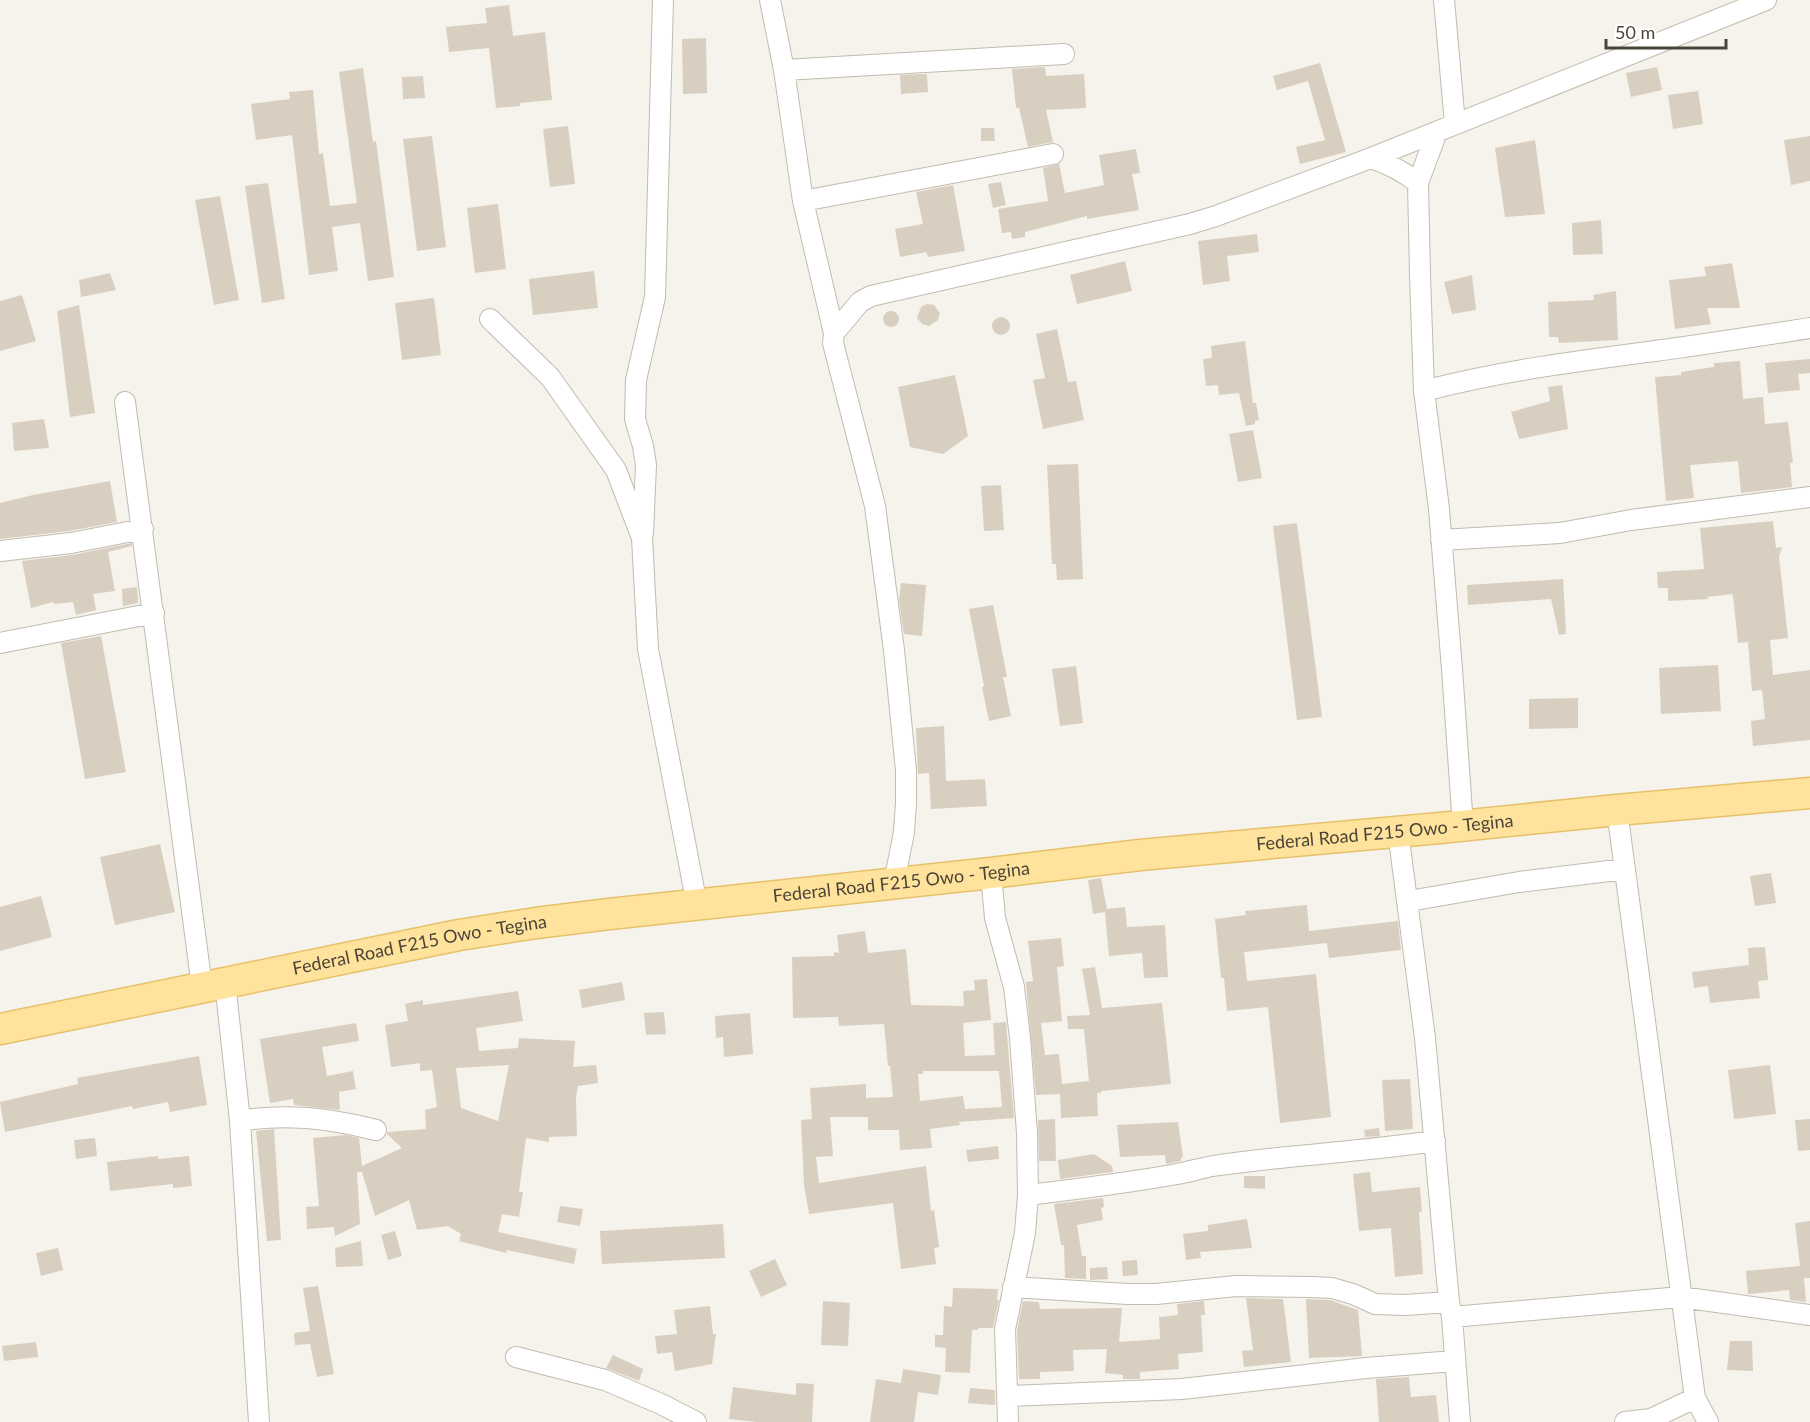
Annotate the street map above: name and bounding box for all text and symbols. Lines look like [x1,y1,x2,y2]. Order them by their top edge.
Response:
scale bar [1606,12,1726,50]
text: 50 m [1615,21,1655,43]
street label: Federal Road F215 Owo - Tegina [1255,809,1514,855]
street label: Federal Road F215 Owo - Tegina [772,856,1031,906]
street label: Federal Road F215 Owo - Tegina [290,910,548,979]

